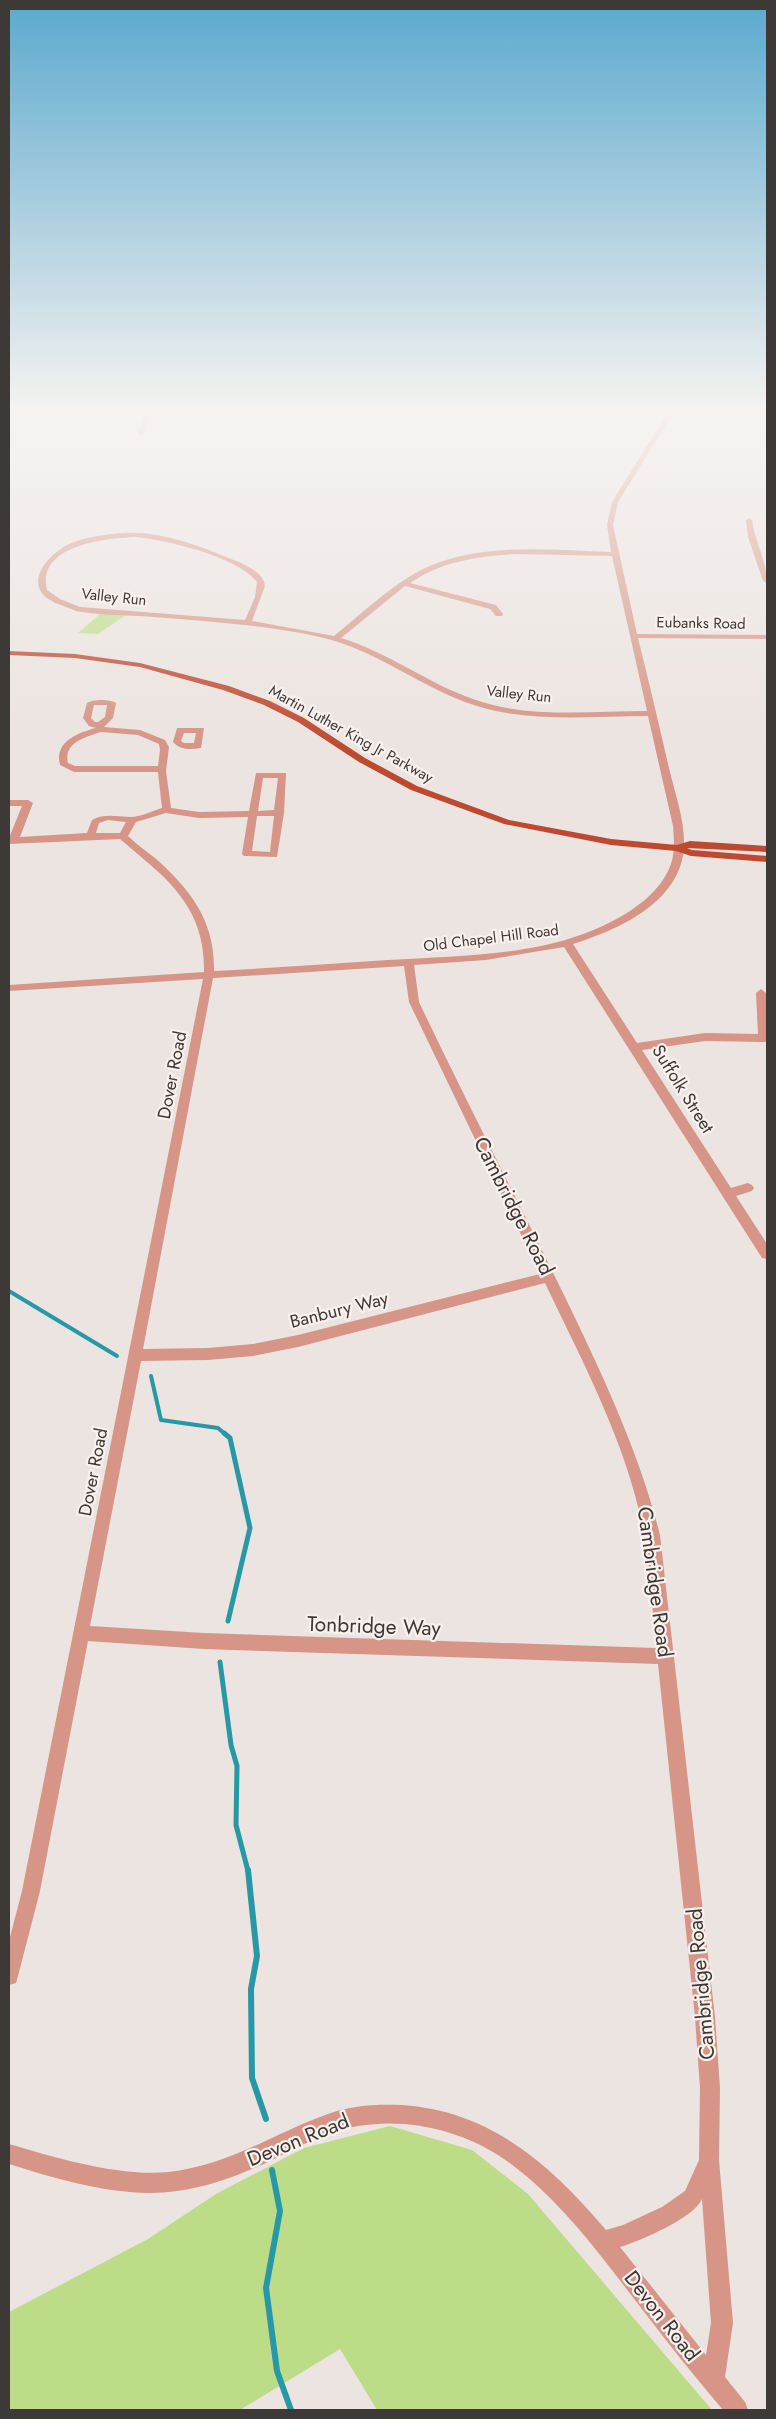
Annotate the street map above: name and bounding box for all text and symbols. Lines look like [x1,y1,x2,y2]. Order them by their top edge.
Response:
street label: Valley Run [80,583,148,611]
street label: Eubanks Road [656,611,746,635]
street label: Martin Luther King Jr Parkway [265,680,438,789]
street label: Valley Run [485,680,553,708]
street label: Old Chapel Hill Road [422,919,560,957]
street label: Dover Road [151,1029,193,1121]
street label: Suffolk Street [646,1040,721,1139]
street label: Cambridge Road [466,1132,562,1280]
street label: Banbury Way [287,1285,391,1335]
street label: Dover Road [72,1426,114,1518]
street label: Cambridge Road [630,1505,680,1659]
street label: Tonbridge Way [307,1609,442,1643]
street label: Cambridge Road [679,1907,723,2061]
street label: Devon Road [242,2106,354,2174]
street label: Devon Road [617,2264,707,2368]

